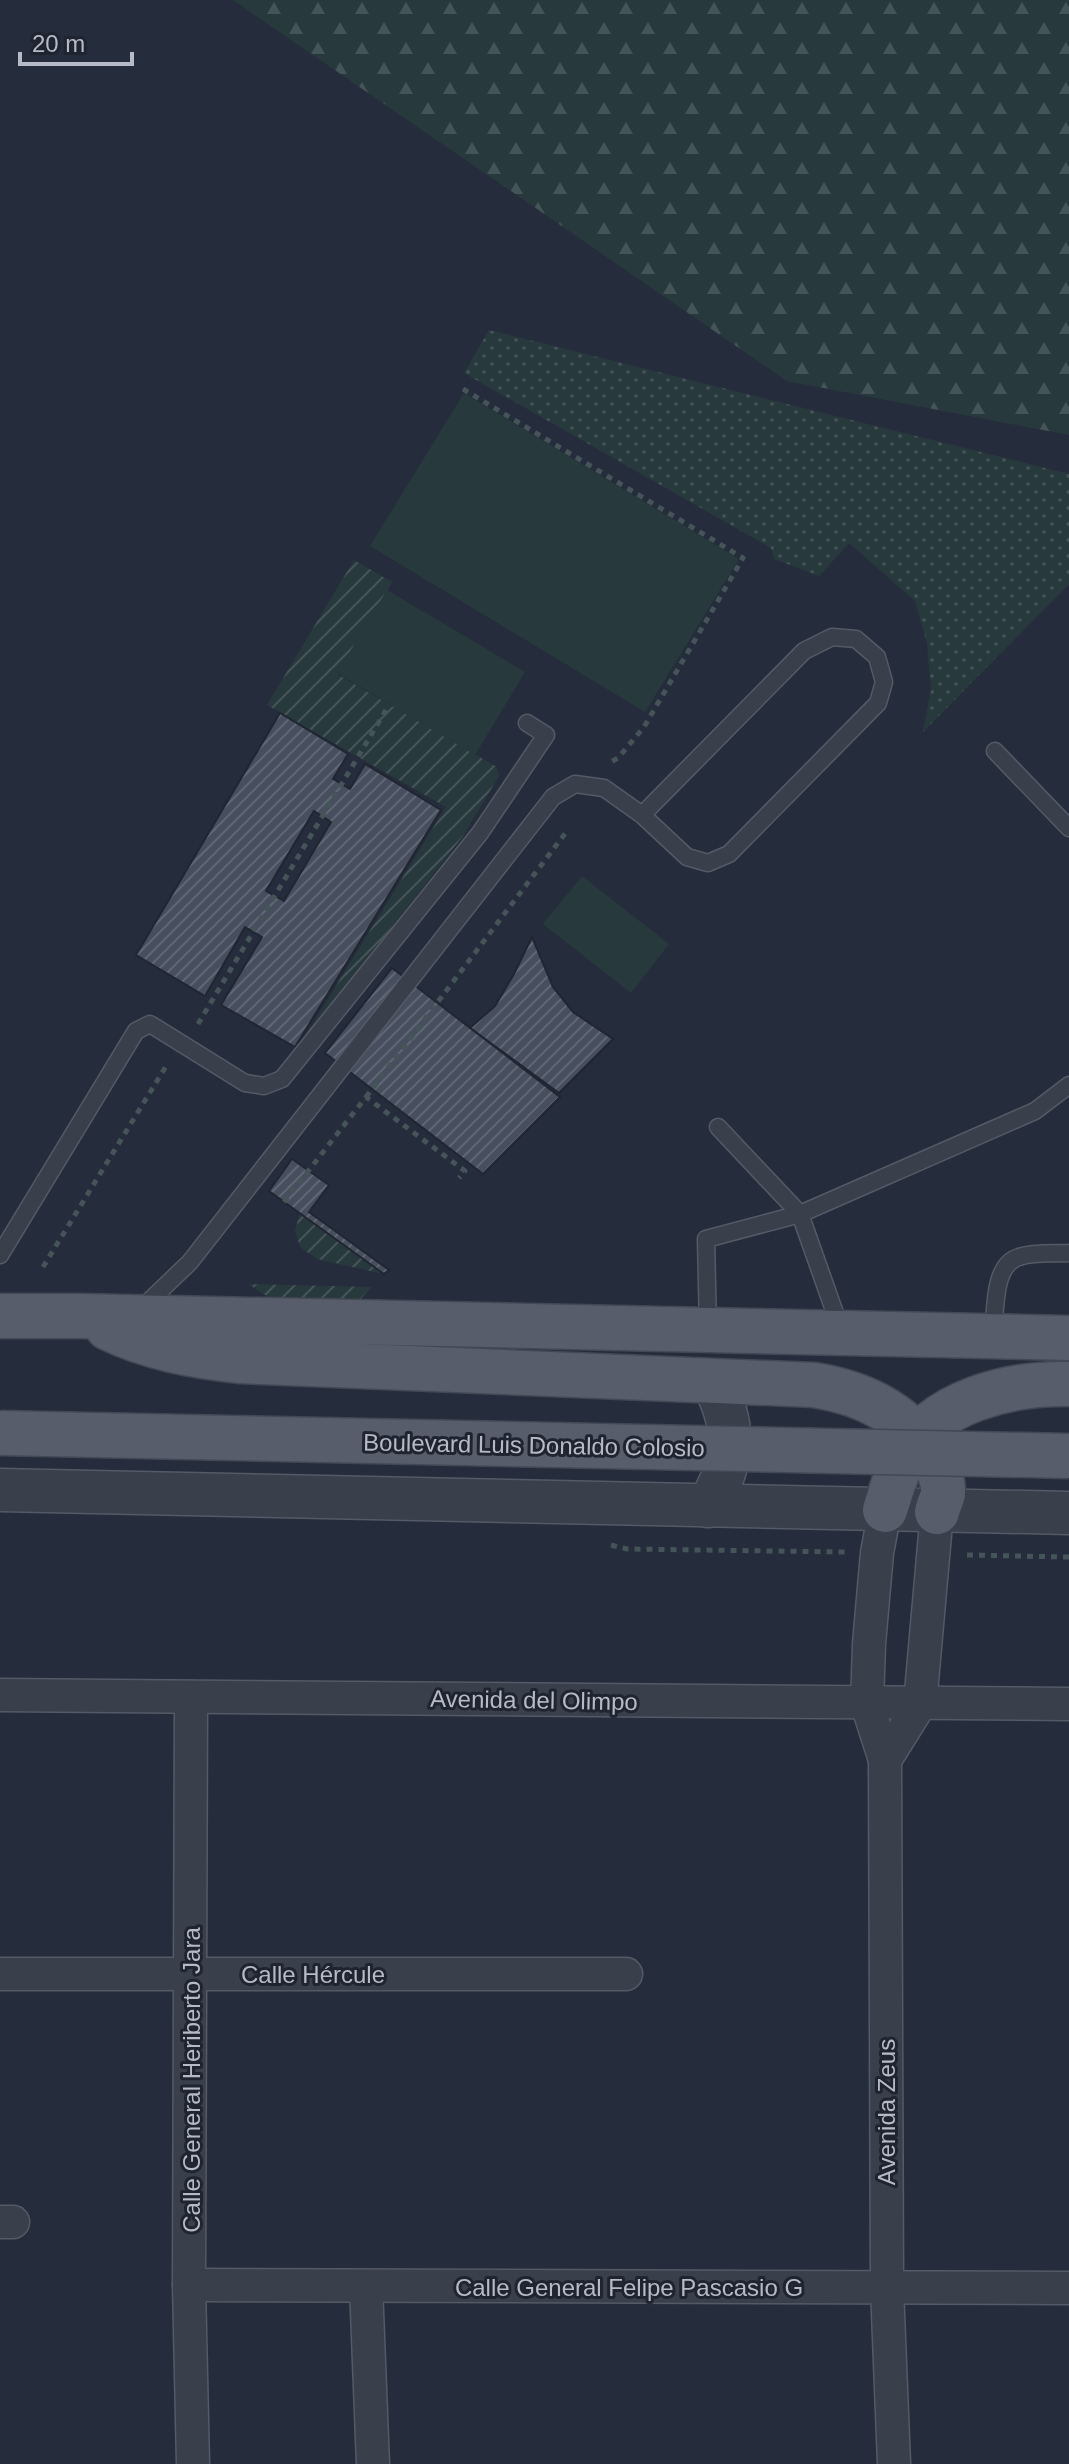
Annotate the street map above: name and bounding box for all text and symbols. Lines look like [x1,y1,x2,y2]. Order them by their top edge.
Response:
scale bar [20,16,132,66]
text: 20 m [32,30,85,57]
street label: Boulevard Luis Donaldo Colosio [363,1429,705,1461]
street label: Avenida del Olimpo [430,1685,638,1715]
street label: Calle General Heriberto Jara [178,1927,205,2233]
street label: Calle Hércule [241,1961,385,1988]
street label: Avenida Zeus [873,2039,900,2185]
street label: Calle General Felipe Pascasio G [455,2274,803,2301]

